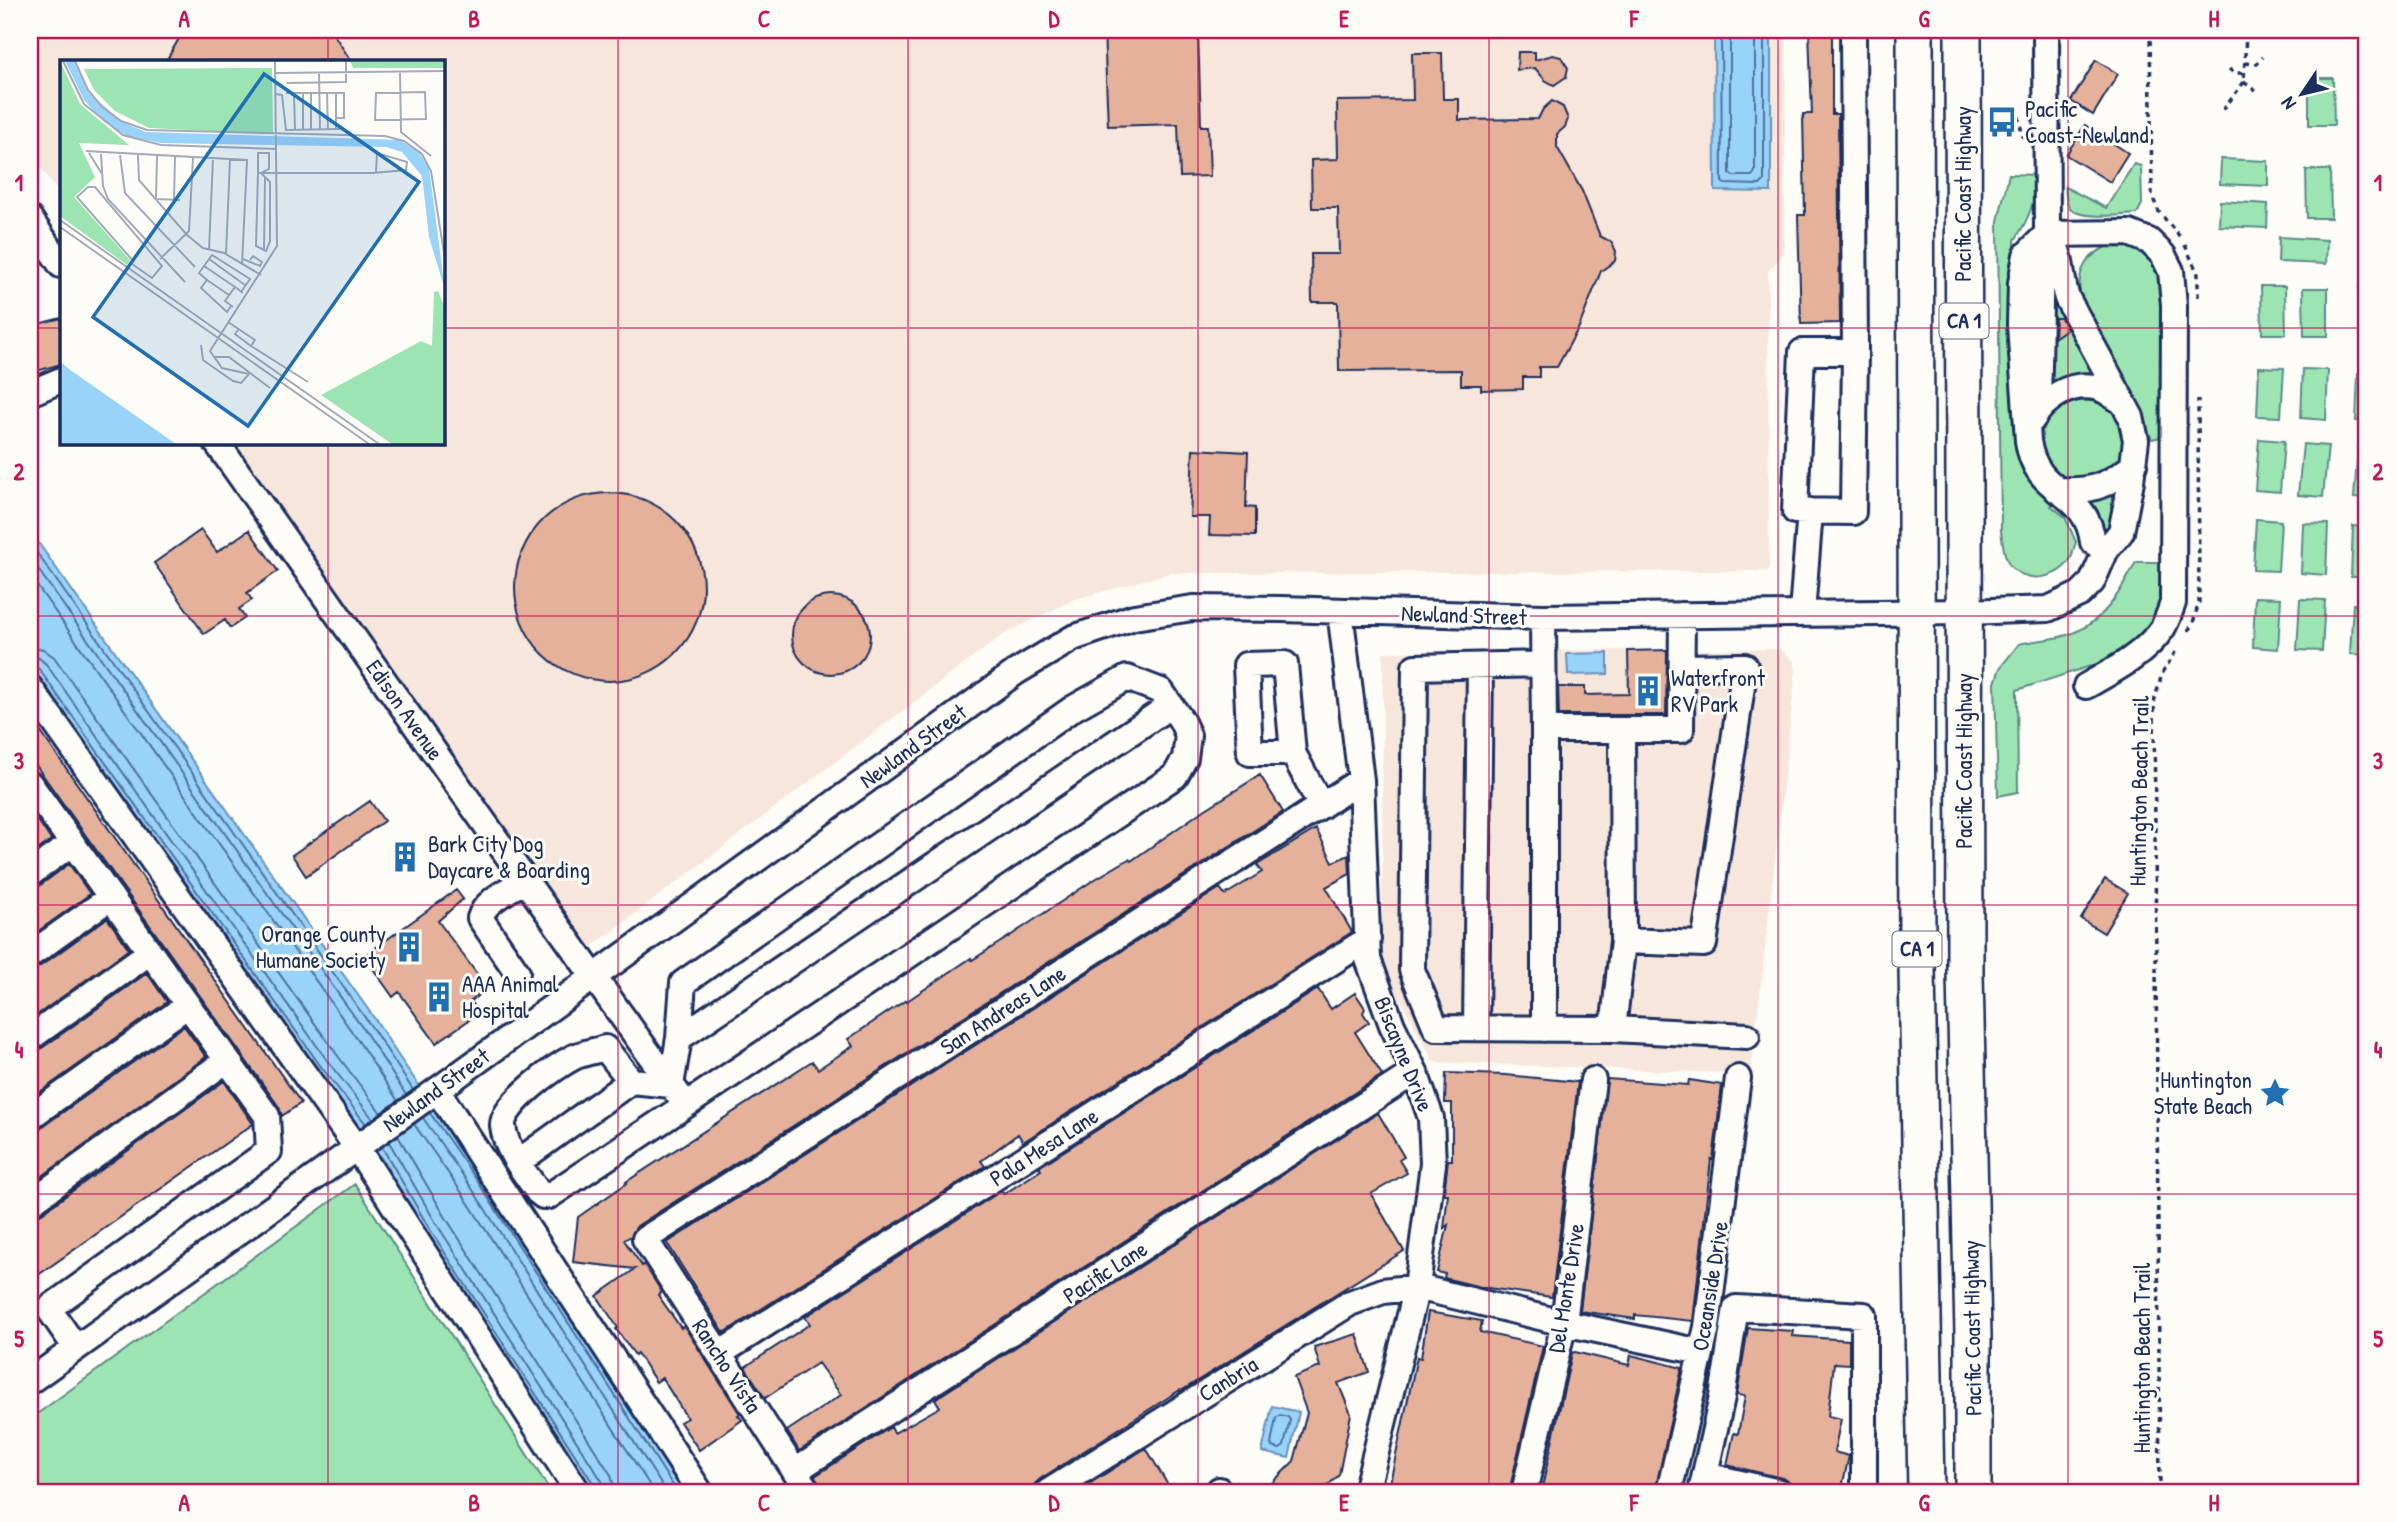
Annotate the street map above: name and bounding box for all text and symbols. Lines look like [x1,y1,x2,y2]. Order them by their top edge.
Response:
text: A [178,3,190,34]
text: B [468,3,480,34]
text: C [758,3,770,34]
text: D [1049,3,1061,34]
text: E [1339,3,1350,34]
text: F [1629,3,1640,34]
text: G [1918,3,1930,34]
text: H [2209,3,2220,34]
inset map [60,60,444,444]
north arrow [2268,60,2338,130]
text: N [2275,92,2302,115]
place label: Pacific Coast-Newland [2025,93,2149,150]
bus stop icon: Pacific Coast-Newland [1985,105,2019,139]
street label: Pacific Coast Highway [1947,106,1978,282]
text: 1 [15,167,23,198]
text: 1 [2374,167,2382,198]
road number: CA 1 [1940,304,1988,338]
text: 2 [14,456,25,487]
text: 2 [2373,456,2384,487]
street label: Newland Street [1401,597,1528,632]
street label: Edison Avenue [359,653,451,766]
place label: Waterfront RV Park [1671,662,1766,719]
street label: Pacific Coast Highway [1948,673,1979,849]
building icon: Waterfront RV Park [1631,674,1665,708]
street label: Huntington Beach Trail [2121,695,2156,887]
street label: Newland Street [853,696,973,795]
text: 3 [14,745,24,776]
text: 3 [2373,745,2383,776]
place label: Bark City Dog Daycare & Boarding [428,828,590,885]
building icon: Bark City Dog Daycare & Boarding [388,840,422,874]
place label: Orange County Humane Society [256,918,386,975]
building icon: Orange County Humane Society [392,930,426,964]
road number: CA 1 [1892,932,1941,967]
street label: San Andreas Lane [934,957,1072,1062]
place label: AAA Animal Hospital [462,968,559,1025]
building icon: AAA Animal Hospital [422,980,456,1014]
street label: Biscayne Drive [1367,992,1442,1116]
text: 4 [15,1034,24,1065]
text: 4 [2374,1034,2383,1065]
street label: Newland Street [376,1040,496,1139]
place label: Huntington State Beach [2154,1064,2252,1121]
place icon: Huntington State Beach [2258,1076,2292,1110]
street label: Pala Mesa Lane [983,1100,1104,1193]
street label: Oceanside Drive [1684,1219,1735,1353]
street label: Del Monte Drive [1540,1221,1591,1355]
street label: Pacific Lane [1057,1233,1153,1310]
street label: Pacific Coast Highway [1954,1240,1989,1416]
street label: Huntington Beach Trail [2126,1262,2157,1453]
street label: Rancho Vista [685,1312,770,1419]
text: 5 [14,1323,24,1354]
text: 5 [2373,1323,2383,1354]
street label: Canbria [1192,1348,1263,1409]
text: A [178,1487,190,1518]
text: B [468,1487,480,1518]
text: C [758,1487,770,1518]
text: D [1049,1487,1061,1518]
text: E [1339,1487,1350,1518]
text: F [1629,1487,1640,1518]
text: G [1918,1487,1930,1518]
text: H [2209,1487,2220,1518]

